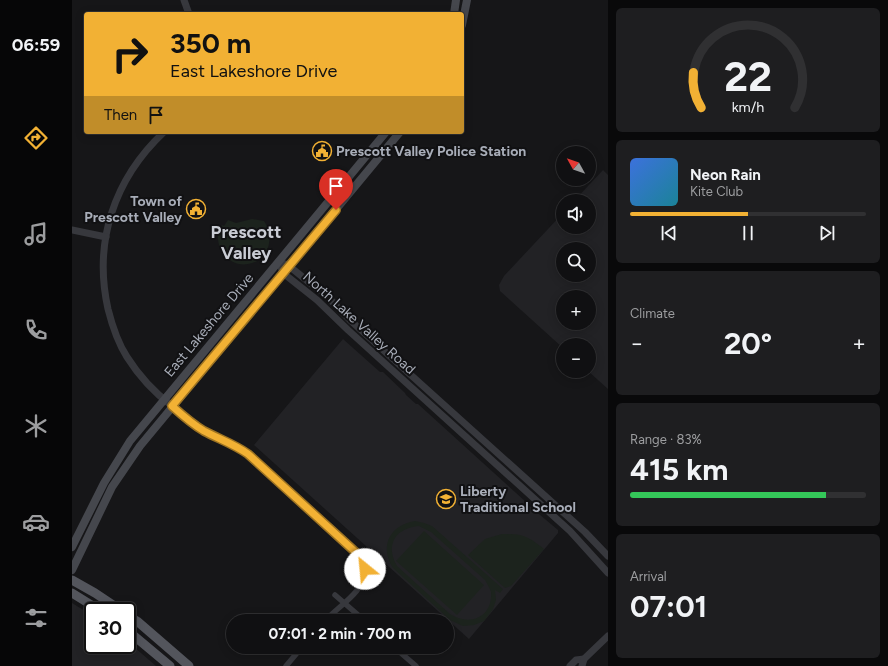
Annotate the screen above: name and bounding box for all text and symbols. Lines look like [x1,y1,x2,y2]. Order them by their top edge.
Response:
text: 350 m [170,26,251,60]
icon: right [104,28,156,80]
text: 06:59 [12,34,60,56]
text: 22 [724,51,772,101]
text: East Lakeshore Drive [170,60,337,82]
text: km/h [732,97,764,115]
icon: arrive [145,104,167,126]
text: Then [104,106,137,124]
icon: directions [22,124,50,152]
public building icon: Prescott Valley Police Station [311,140,333,162]
place label: Prescott Valley Police Station [336,143,526,160]
north arrow [556,146,596,186]
map controls [556,146,596,378]
text: Neon Rain [690,166,761,184]
pin [319,169,353,210]
icon: arrive [325,175,347,197]
text: Kite Club [690,184,743,199]
place label: Town of Prescott Valley [84,193,183,226]
button: sound [556,194,596,234]
public building icon: Town of Prescott Valley [185,198,207,220]
icon: music [22,220,50,248]
district label: Prescott Valley [211,221,281,264]
icon: previous [658,222,680,244]
icon: pause [737,222,759,244]
icon: next [816,222,838,244]
button: search [556,242,596,282]
street label: North Lake Valley Road [299,268,419,378]
street label: East Lakeshore Drive [161,269,258,380]
button: + [556,290,596,330]
text: Climate [630,306,675,321]
icon: phone [22,316,50,344]
text: 20° [724,325,772,362]
text: − [630,330,644,357]
text: + [852,330,866,357]
button: − [556,338,596,378]
icon: climate [22,412,50,440]
text: Range · 83% [630,432,702,447]
text: 415 km [630,451,729,488]
place label: Liberty Traditional School [460,483,576,516]
school or university icon: Liberty Traditional School [435,488,457,510]
icon: car [22,508,50,536]
position arrow [344,548,386,590]
text: Arrival [630,569,667,584]
text: 07:01 [630,588,707,625]
speed limit sign: 30 [84,602,136,654]
icon: filters [22,604,50,632]
text: 07:01 · 2 min · 700 m [269,625,411,643]

